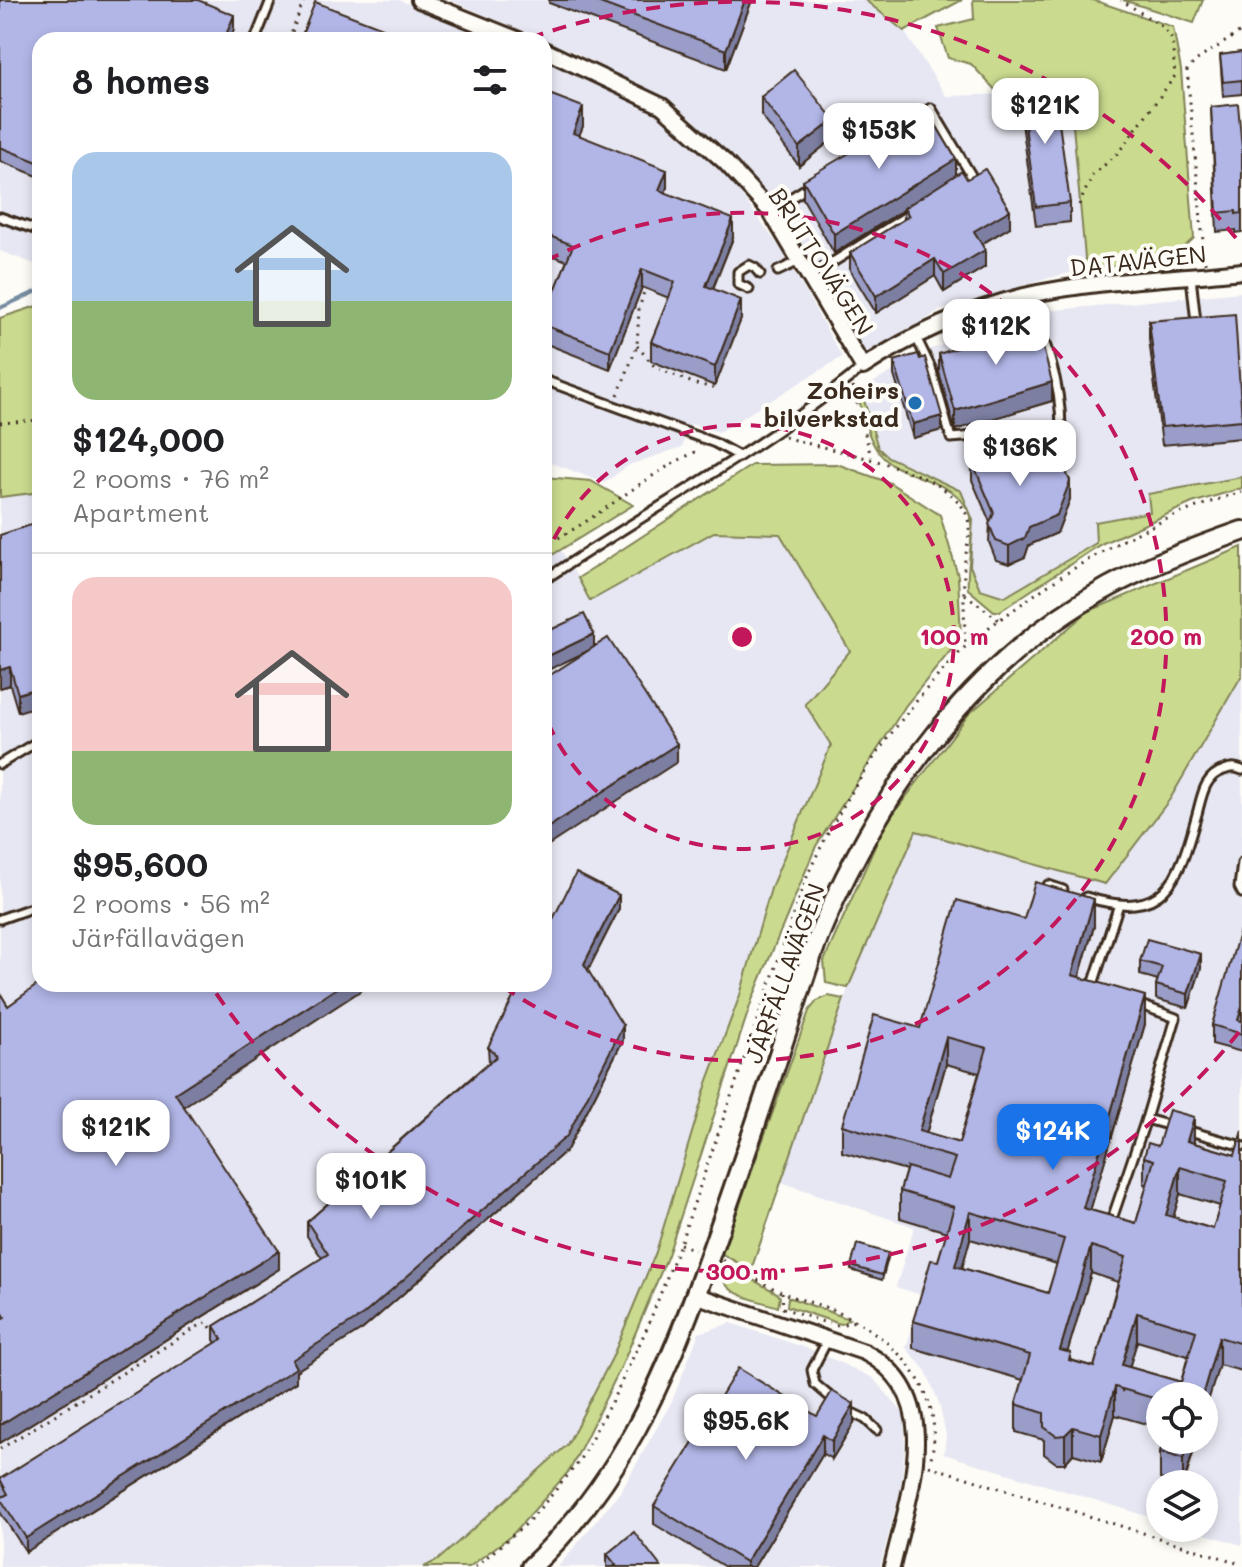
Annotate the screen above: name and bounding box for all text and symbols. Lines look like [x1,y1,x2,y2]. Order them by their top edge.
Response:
text: 8 homes [72,58,210,103]
icon: filters [468,58,512,102]
pin: $121K [989,78,1101,146]
text: $121K [1010,87,1080,121]
pin: $153K [823,103,935,171]
text: $153K [841,112,917,146]
street label: BRUTTOVÄGEN [763,181,881,341]
icon: home [220,204,364,348]
street label: DATAVÄGEN [1068,237,1208,283]
pin: $112K [940,299,1052,367]
text: $112K [961,308,1031,342]
place label: Zoheirs bilverkstad [764,374,899,433]
marker: Zoheirs bilverkstad [906,394,924,412]
text: $124,000 [72,416,225,461]
pin: $136K [964,420,1076,488]
text: $136K [982,429,1058,463]
text: 2 rooms · 76 m² [72,461,269,495]
text: Apartment [72,495,209,529]
text: 100 m [919,620,989,651]
text: 200 m [1130,620,1202,651]
centre of rings [728,623,756,651]
icon: home [220,629,364,773]
text: $95,600 [72,841,208,886]
street label: JÄRFÄLLAVÄGEN [737,879,831,1067]
text: 2 rooms · 56 m² [72,886,270,920]
text: Järfällavägen [72,920,245,954]
pin: $121K [60,1100,172,1168]
pin: $124K [997,1104,1109,1172]
text: $121K [81,1109,151,1143]
text: $124K [1015,1113,1091,1147]
pin: $101K [315,1153,427,1221]
text: $101K [335,1162,407,1196]
text: 300 m [706,1255,778,1286]
map controls [1146,1382,1218,1542]
button: locate [1146,1382,1218,1454]
pin: $95.6K [681,1394,811,1462]
text: $95.6K [702,1403,790,1437]
button: layers [1146,1470,1218,1542]

